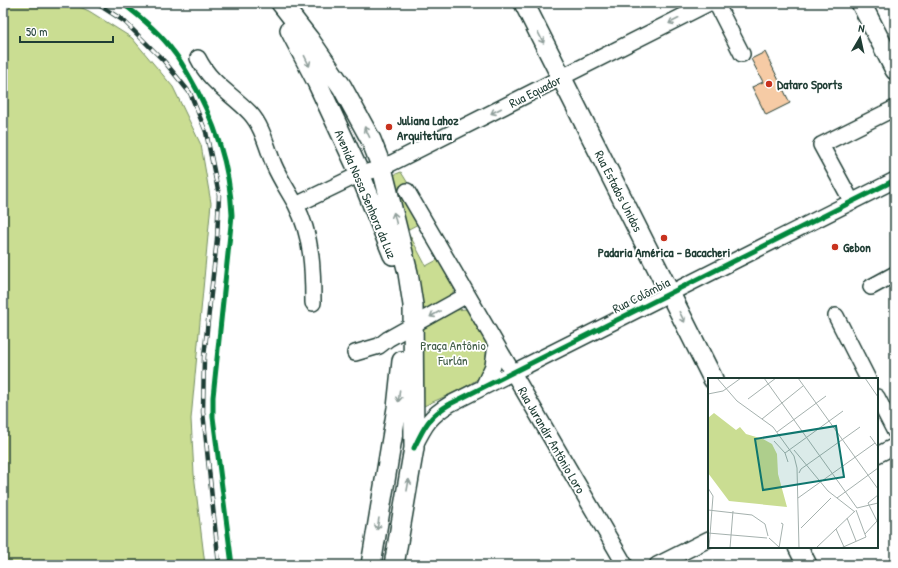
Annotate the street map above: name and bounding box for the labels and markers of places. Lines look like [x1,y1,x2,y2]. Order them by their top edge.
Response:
place label: Dataro Sports [777,75,842,94]
marker: Dataro Sports [764,79,774,89]
place label: Juliana Lahoz Arquitetura [397,111,459,145]
marker: Juliana Lahoz Arquitetura [384,122,394,132]
marker: Padaria América - Bacacheri [659,233,669,243]
place label: Gebon [843,238,871,256]
marker: Gebon [830,242,840,252]
place label: Padaria América - Bacacheri [598,243,730,261]

